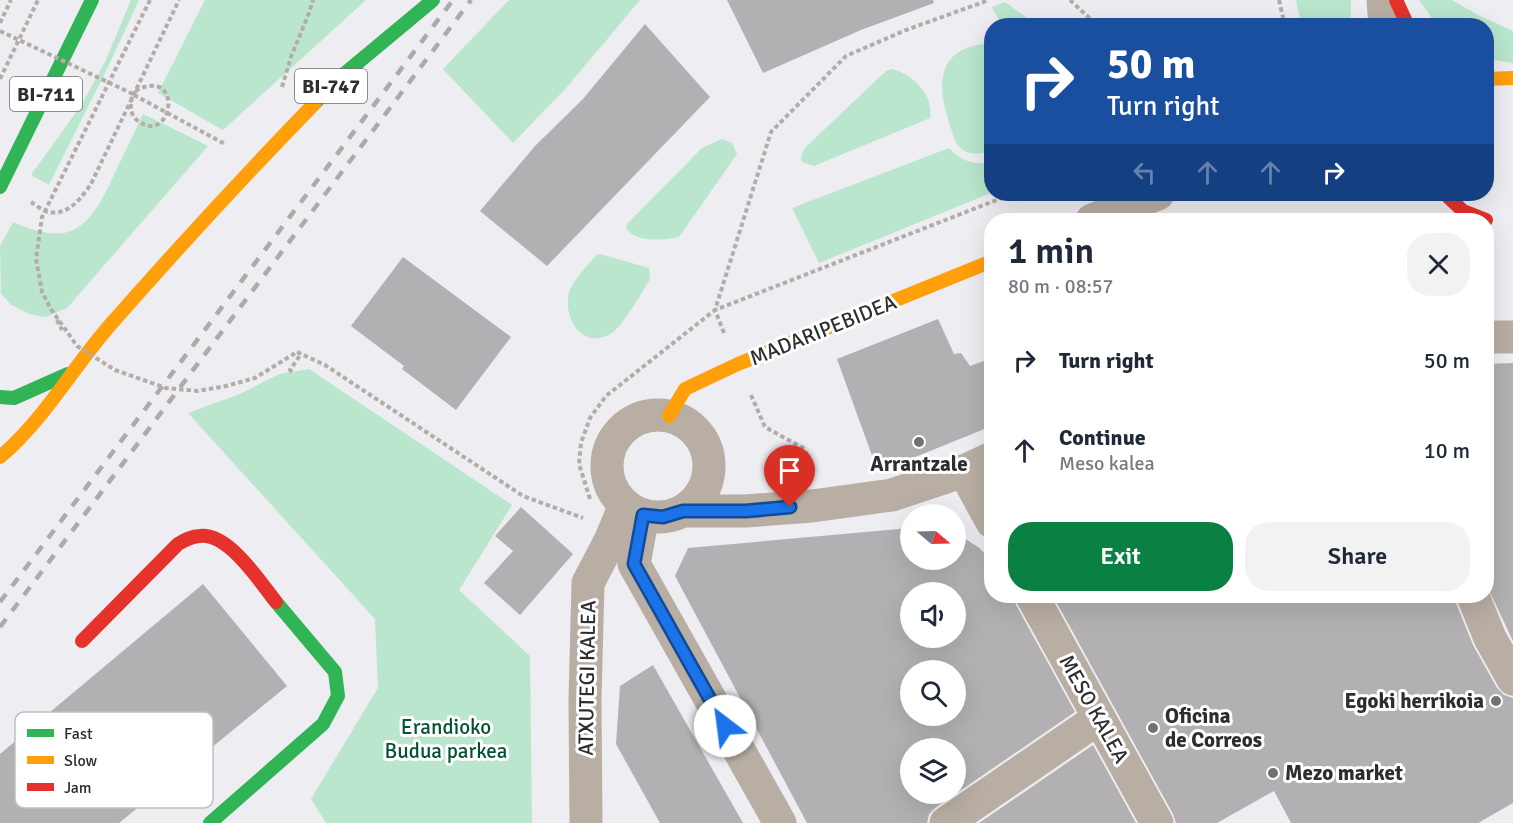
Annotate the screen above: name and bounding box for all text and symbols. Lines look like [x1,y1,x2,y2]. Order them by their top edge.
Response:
text: 50 m [1107,39,1196,90]
icon: right [1008,42,1086,120]
road number: BI-747 [295,69,367,103]
road number: BI-711 [10,77,82,111]
text: Turn right [1107,90,1220,123]
icon: left [1128,156,1161,189]
icon: ahead [1191,156,1224,189]
icon: ahead [1254,156,1287,189]
icon: right [1317,156,1350,189]
text: 1 min [1008,229,1094,274]
button: close [1407,233,1470,296]
text: 80 m · 08:57 [1008,274,1113,299]
street label: MADARIPEBIDEA [746,289,900,371]
icon: right [1008,344,1041,377]
text: Turn right [1059,347,1154,374]
text: 50 m [1424,347,1470,374]
text: Continue [1059,424,1146,451]
icon: ahead [1008,434,1041,467]
marker: Arrantzale [912,435,926,449]
text: 10 m [1424,437,1470,464]
pin [764,445,815,507]
place label: Arrantzale [870,451,968,477]
text: Meso kalea [1059,451,1155,476]
icon: arrive [773,454,806,487]
north arrow [900,504,966,570]
map controls [900,504,966,804]
button: Exit [1008,522,1233,591]
button: Share [1245,522,1470,591]
button: sound [900,582,966,648]
street label: ATXUTEGI KALEA [573,600,601,756]
street label: MESO KALEA [1054,650,1134,768]
button: search [900,660,966,726]
place label: Egoki herrikoia [1344,688,1484,714]
position arrow [693,694,757,758]
marker: Egoki herrikoia [1489,694,1503,708]
place label: Oficina de Correos [1165,703,1262,753]
legend [15,712,213,808]
park label: Erandioko Budua parkea [385,714,507,764]
marker: Oficina de Correos [1146,721,1160,735]
text: Fast [64,724,93,744]
button: layers [900,738,966,804]
text: Slow [64,751,98,771]
place label: Mezo market [1285,760,1403,786]
marker: Mezo market [1266,766,1280,780]
text: Jam [64,778,92,798]

